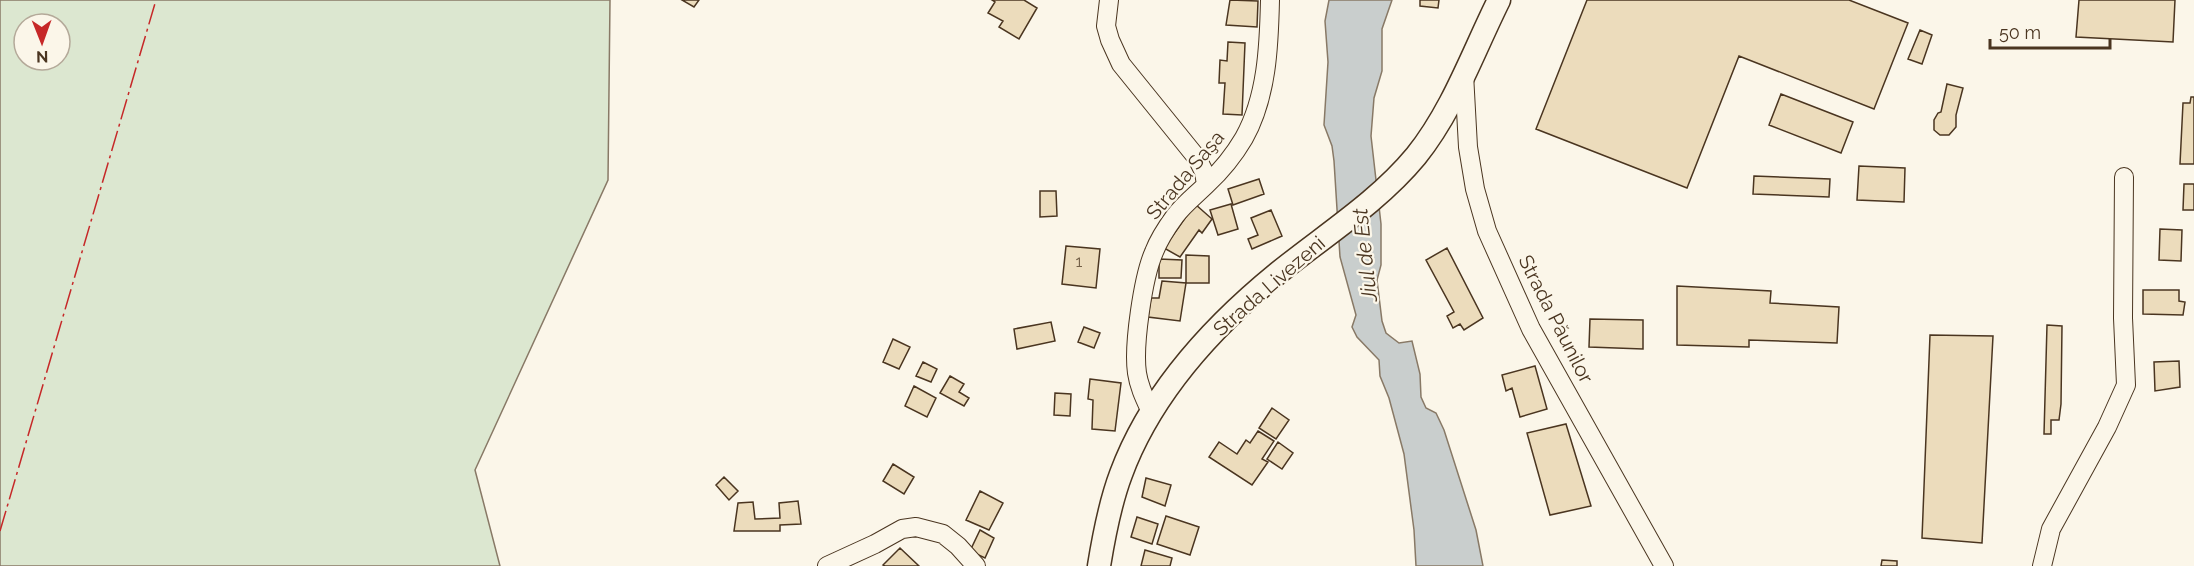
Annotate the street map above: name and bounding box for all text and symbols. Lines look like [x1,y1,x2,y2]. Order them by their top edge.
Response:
north arrow [12,12,72,72]
scale bar [1990,12,2110,50]
text: 50 m [1999,22,2041,43]
text: N [36,47,49,66]
street label: Strada Saşa [1141,126,1229,224]
water label: Jiul de Est [1347,207,1382,304]
street label: Strada Livezeni [1208,231,1330,341]
street label: Strada Păunilor [1513,251,1599,387]
house number: 1 [1076,252,1083,271]

